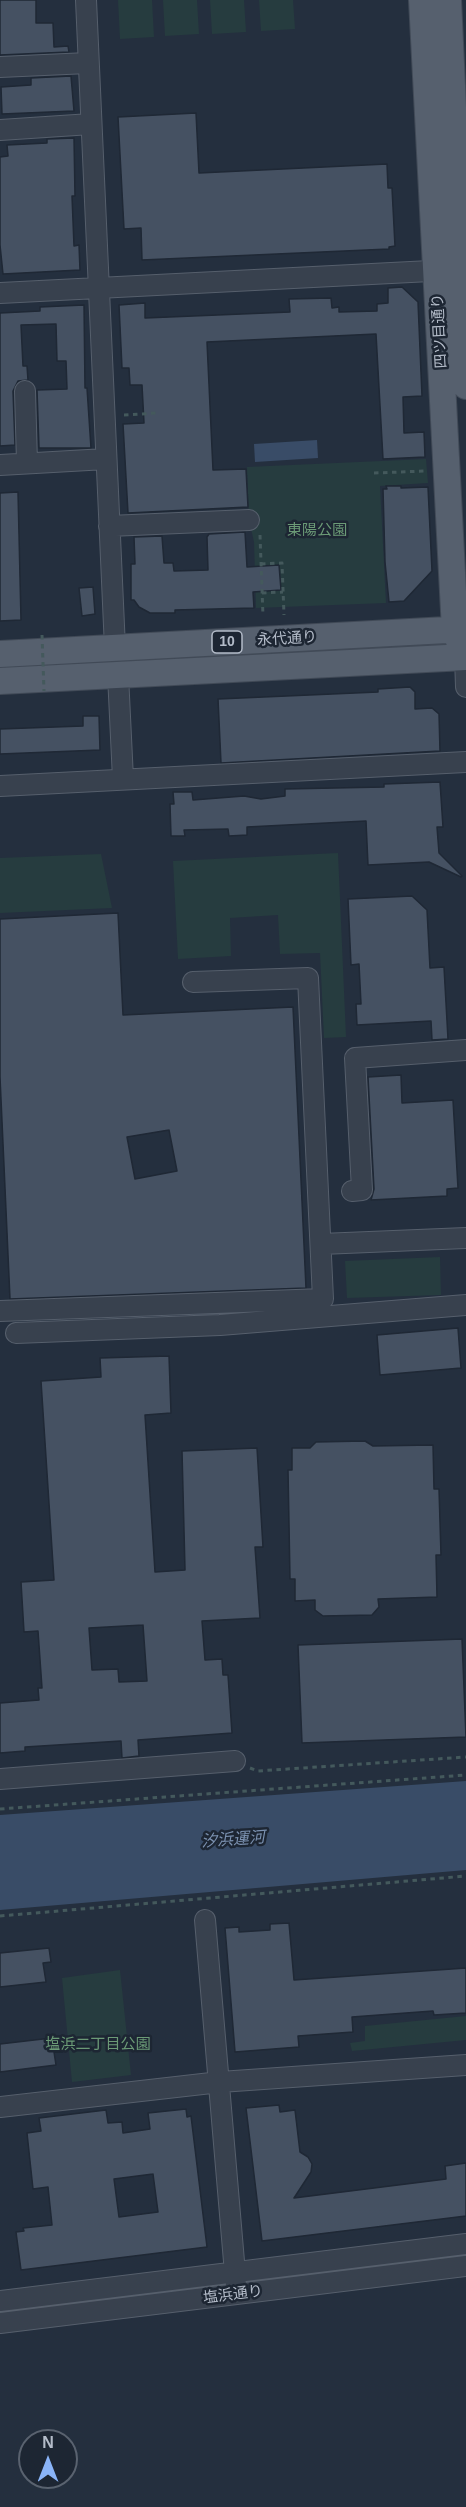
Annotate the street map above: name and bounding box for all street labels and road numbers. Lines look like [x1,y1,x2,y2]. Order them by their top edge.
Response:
street label: 四ツ目通り [429,293,451,369]
street label: 永代通り [257,628,317,650]
road number: 10 [212,631,242,653]
street label: 塩浜通り [202,2282,264,2308]

